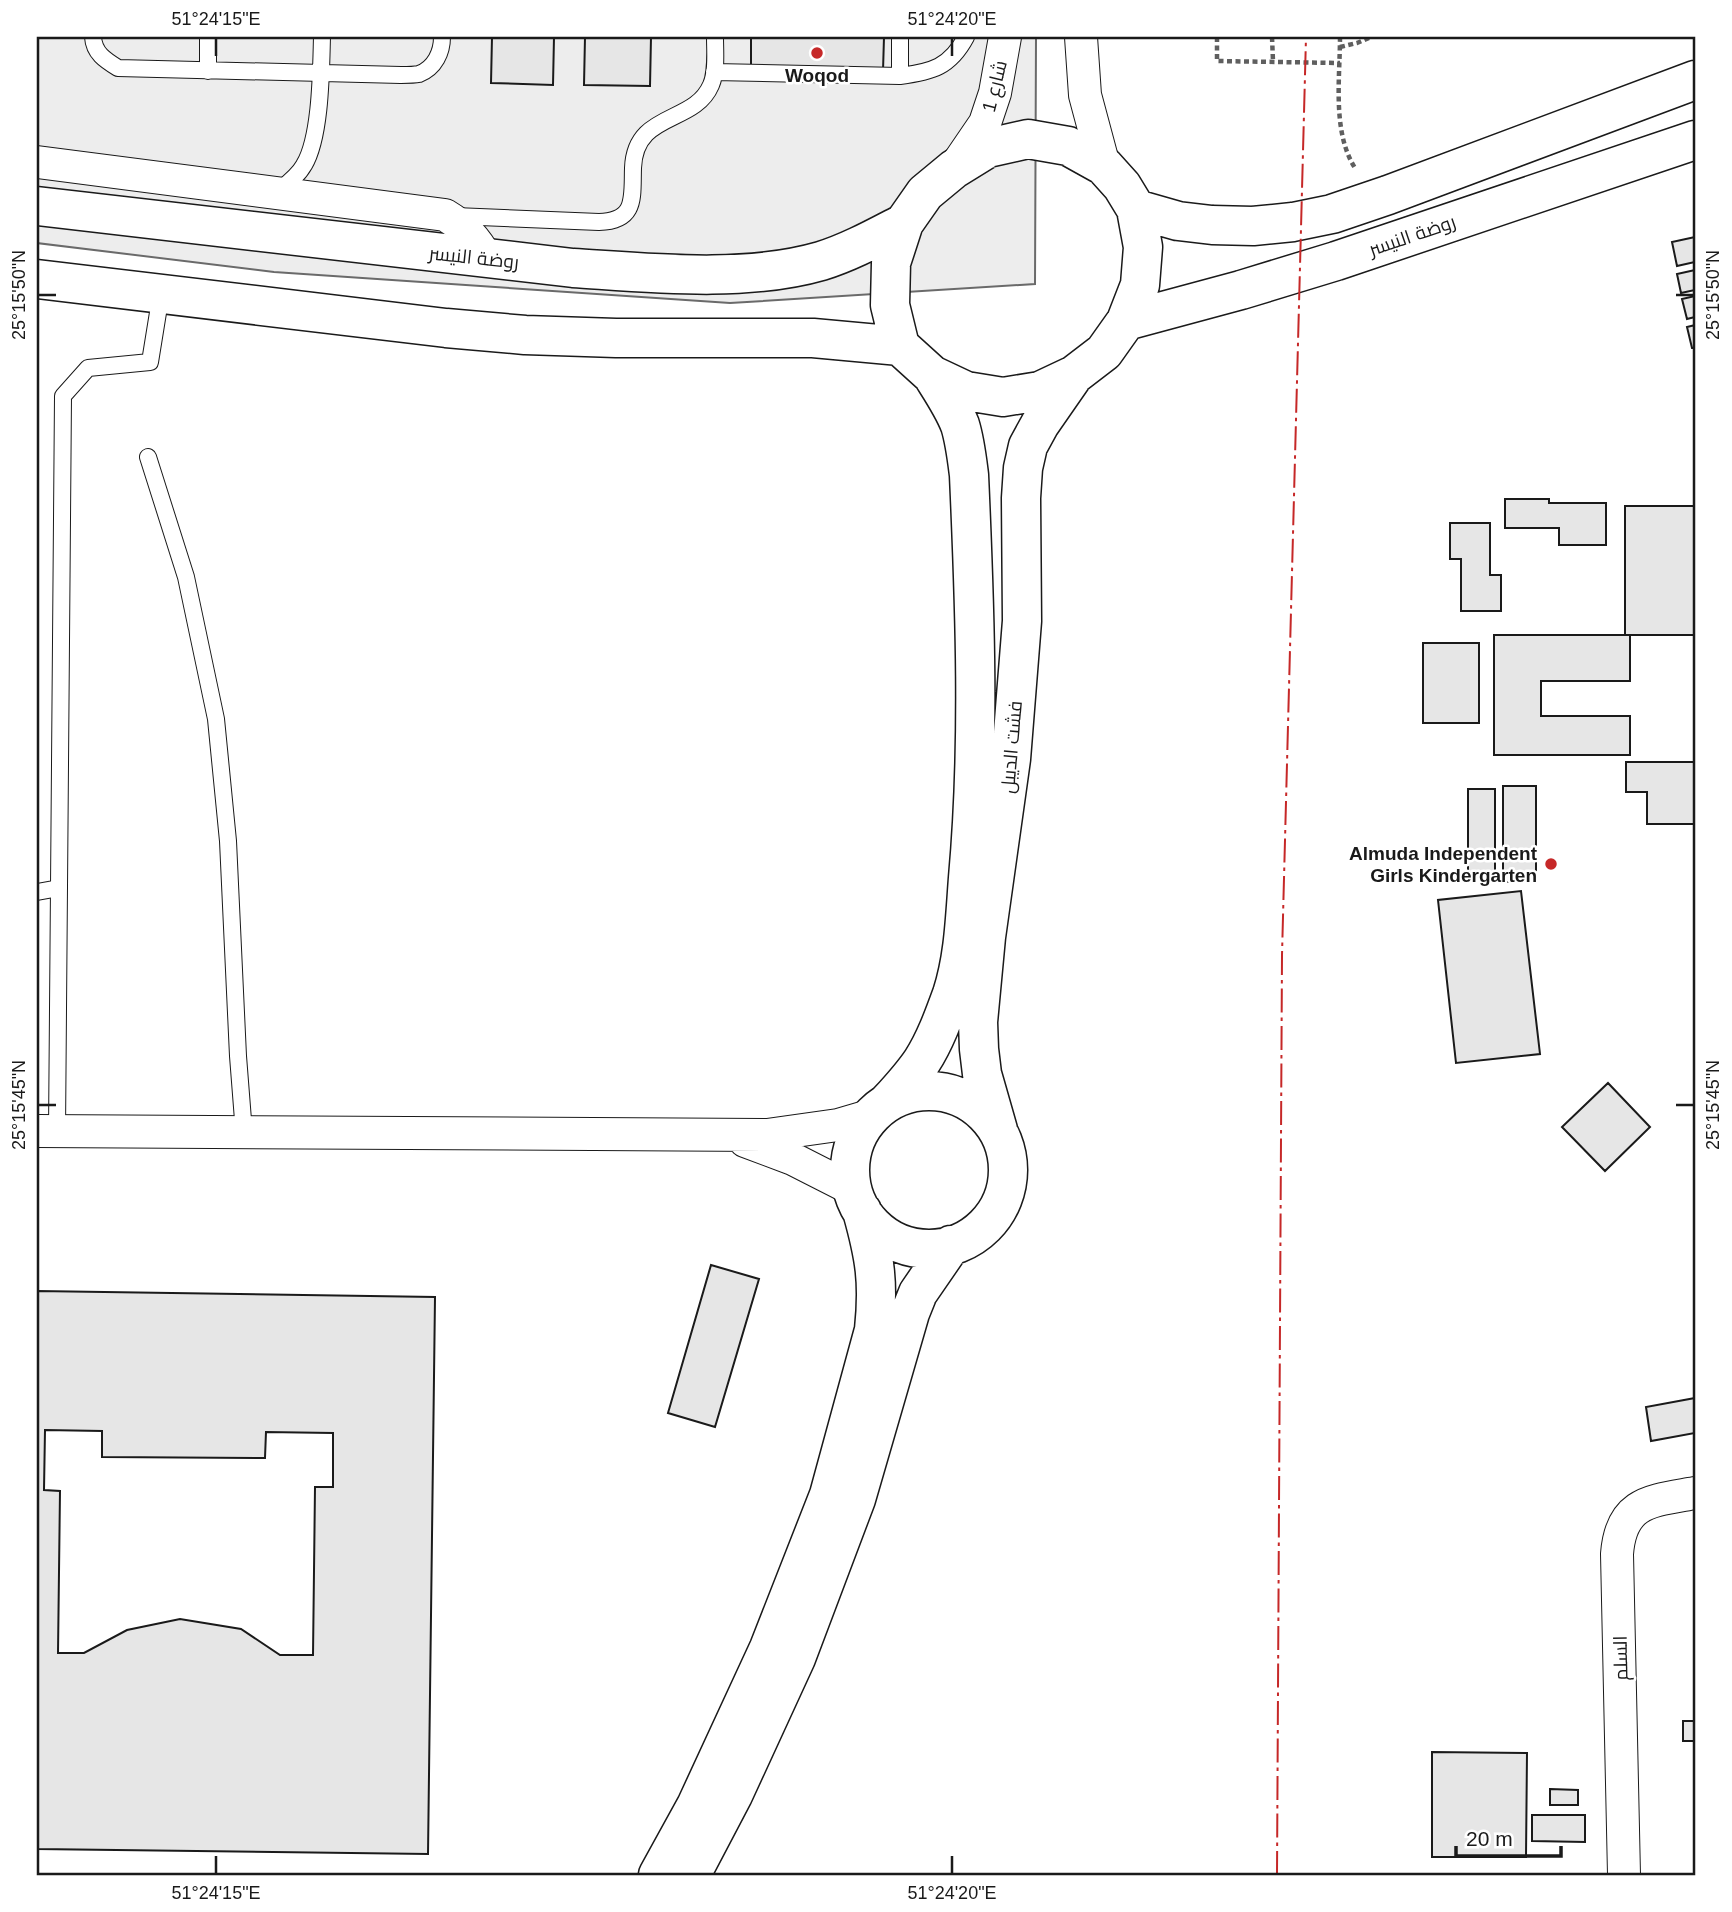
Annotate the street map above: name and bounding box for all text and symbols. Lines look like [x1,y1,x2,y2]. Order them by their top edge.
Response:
text: 51°24'15"E [171,9,261,29]
text: 51°24'20"E [907,9,997,29]
marker: Woqod [809,45,825,61]
street label: شارع 1 [978,58,1014,115]
place label: Woqod [785,65,849,86]
street label: روضة النيسر [1365,211,1459,261]
street label: روضة النيسر [427,242,520,274]
text: 25°15'50"N [9,250,29,340]
text: 25°15'50"N [1703,250,1723,340]
street label: فشت الديبل [997,700,1027,794]
place label: Almuda Independent Girls Kindergarten [1349,843,1538,886]
marker: Almuda Independent Girls Kindergarten [1543,856,1559,872]
text: 25°15'45"N [9,1060,29,1150]
text: 25°15'45"N [1703,1060,1723,1150]
street label: السلم [1610,1635,1634,1681]
scale bar [1456,1814,1560,1858]
text: 20 m [1466,1827,1513,1850]
text: 51°24'15"E [171,1883,261,1903]
text: 51°24'20"E [907,1883,997,1903]

